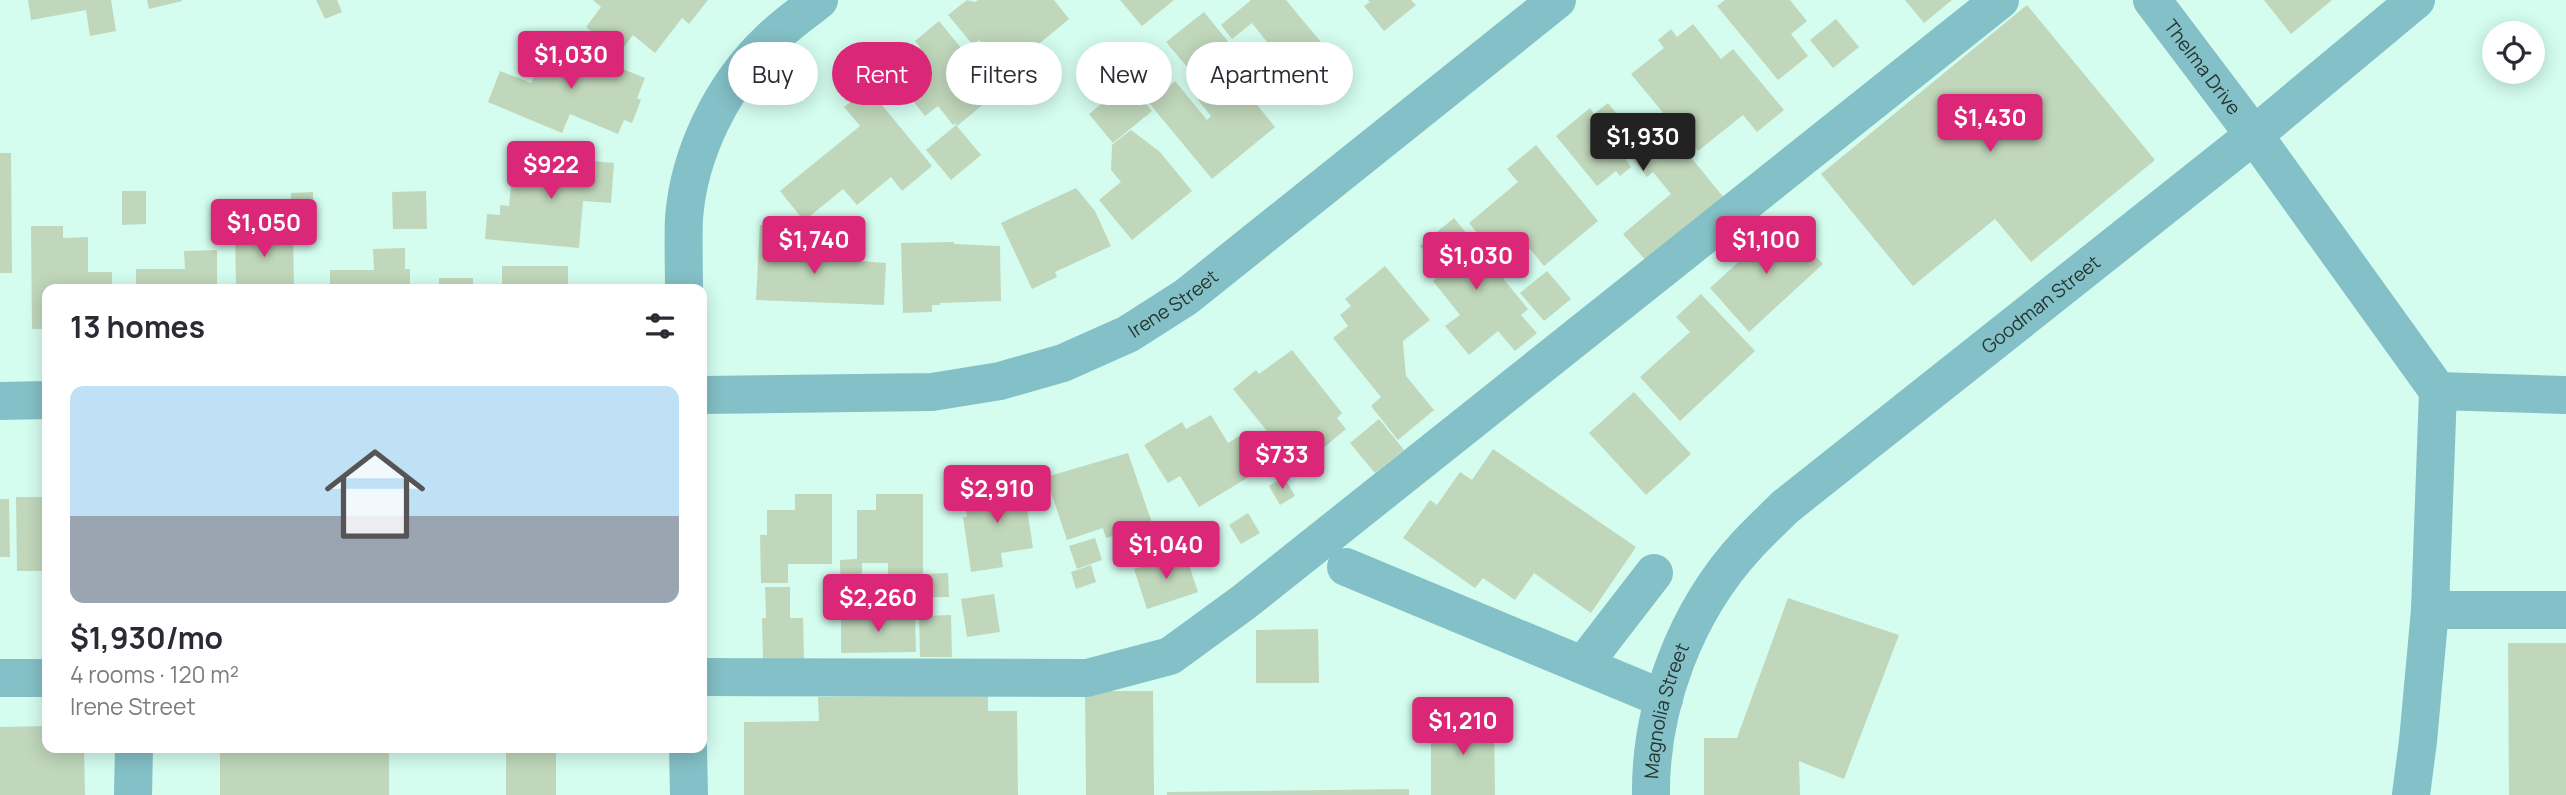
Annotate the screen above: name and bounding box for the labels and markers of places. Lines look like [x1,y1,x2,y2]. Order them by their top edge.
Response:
pin: $1,030 [514,32,628,91]
pin: $1,430 [1933,94,2047,154]
pin: $1,930 [1586,114,1700,173]
pin: $922 [510,142,592,201]
pin: $1,050 [207,200,321,259]
pin: $1,740 [757,216,871,276]
pin: $1,100 [1709,216,1823,276]
pin: $1,030 [1419,232,1533,292]
pin: $733 [1241,432,1323,491]
pin: $2,910 [940,466,1054,525]
pin: $1,040 [1109,522,1223,581]
pin: $2,260 [821,574,935,634]
pin: $1,210 [1406,698,1520,757]

